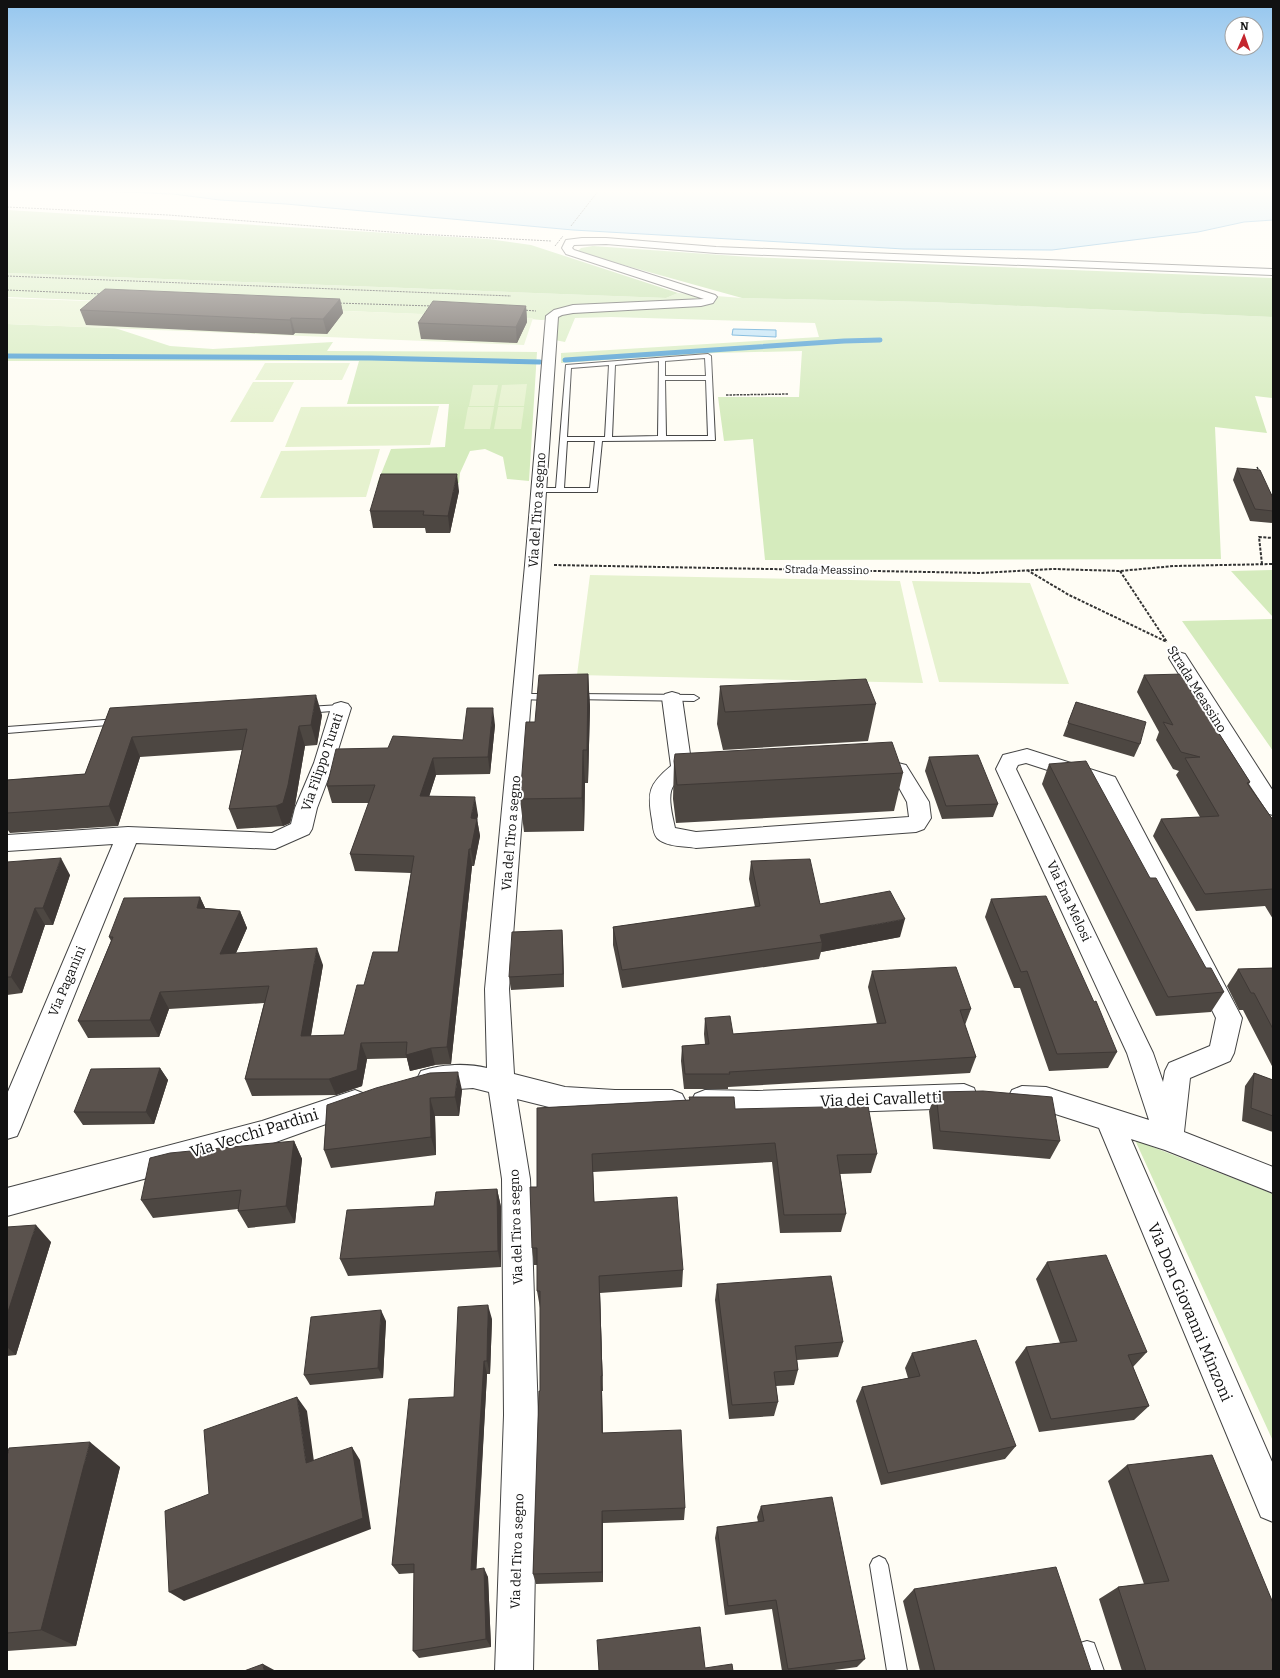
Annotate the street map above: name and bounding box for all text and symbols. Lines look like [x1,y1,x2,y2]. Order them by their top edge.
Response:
north arrow [1224,16,1264,56]
text: N [1240,20,1249,33]
street label: Via del Tiro a segno [525,452,549,568]
street label: Strada Meassino [785,563,869,577]
street label: Strada Meassino [1164,643,1230,735]
street label: Via Filippo Turati [298,711,346,813]
street label: Via del Tiro a segno [498,775,524,891]
street label: Via Ena Melosi [1044,858,1094,944]
street label: Via Paganini [45,944,89,1018]
street label: Via dei Cavalletti [819,1087,943,1111]
street label: Via Vecchi Pardini [188,1104,321,1162]
street label: Via del Tiro a segno [506,1169,526,1285]
street label: Via Don Giovanni Minzoni [1144,1220,1236,1404]
street label: Via del Tiro a segno [507,1493,527,1609]

